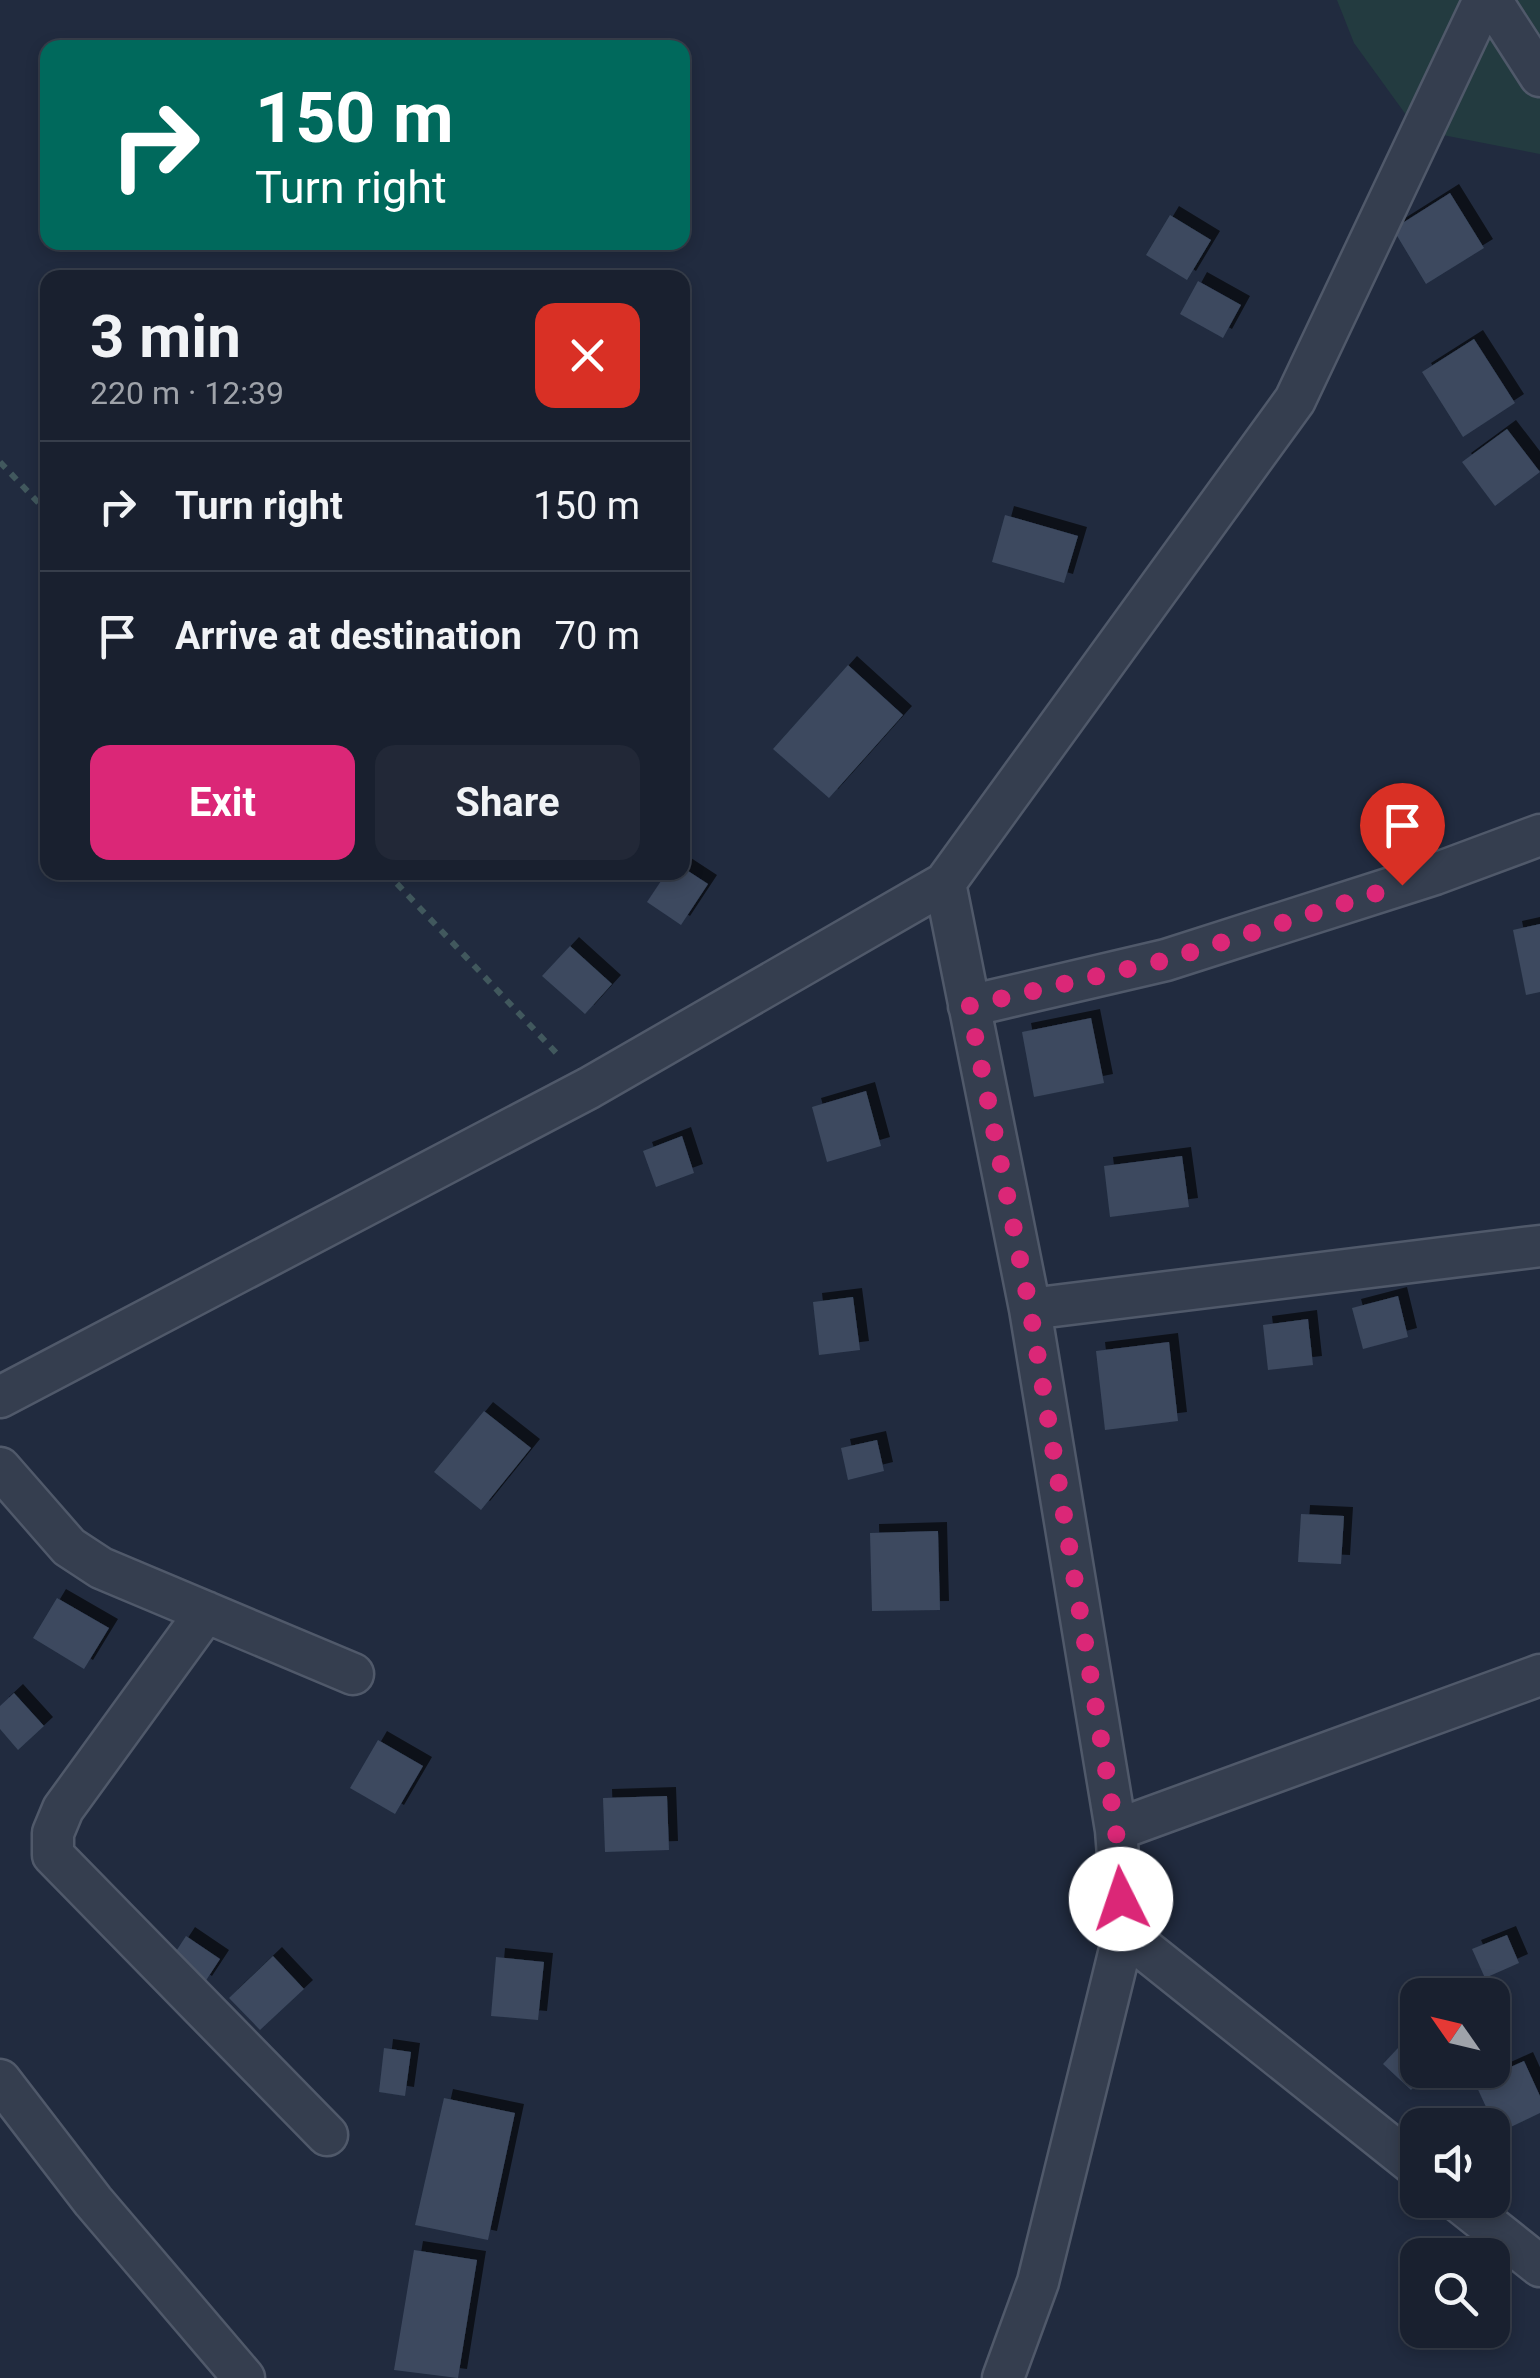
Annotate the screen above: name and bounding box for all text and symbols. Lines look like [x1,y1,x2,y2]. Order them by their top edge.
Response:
text: 150 m [255,77,454,159]
icon: right [90,80,220,210]
text: Turn right [255,161,447,214]
text: 3 min [90,301,241,372]
button: close [535,303,640,408]
text: 220 m · 12:39 [90,374,284,412]
icon: right [90,479,145,534]
text: Turn right [175,484,343,528]
text: 150 m [533,484,640,528]
icon: arrive [90,609,145,664]
text: Arrive at destination [175,614,522,658]
text: 70 m [555,614,640,658]
button: Exit [90,745,355,860]
button: Share [375,745,640,860]
pin [1360,783,1445,886]
icon: arrive [1375,798,1430,853]
position arrow [1069,1847,1173,1951]
north arrow [1400,1978,1510,2088]
map controls [1400,1978,1510,2348]
button: sound [1400,2108,1510,2218]
button: search [1400,2238,1510,2348]

